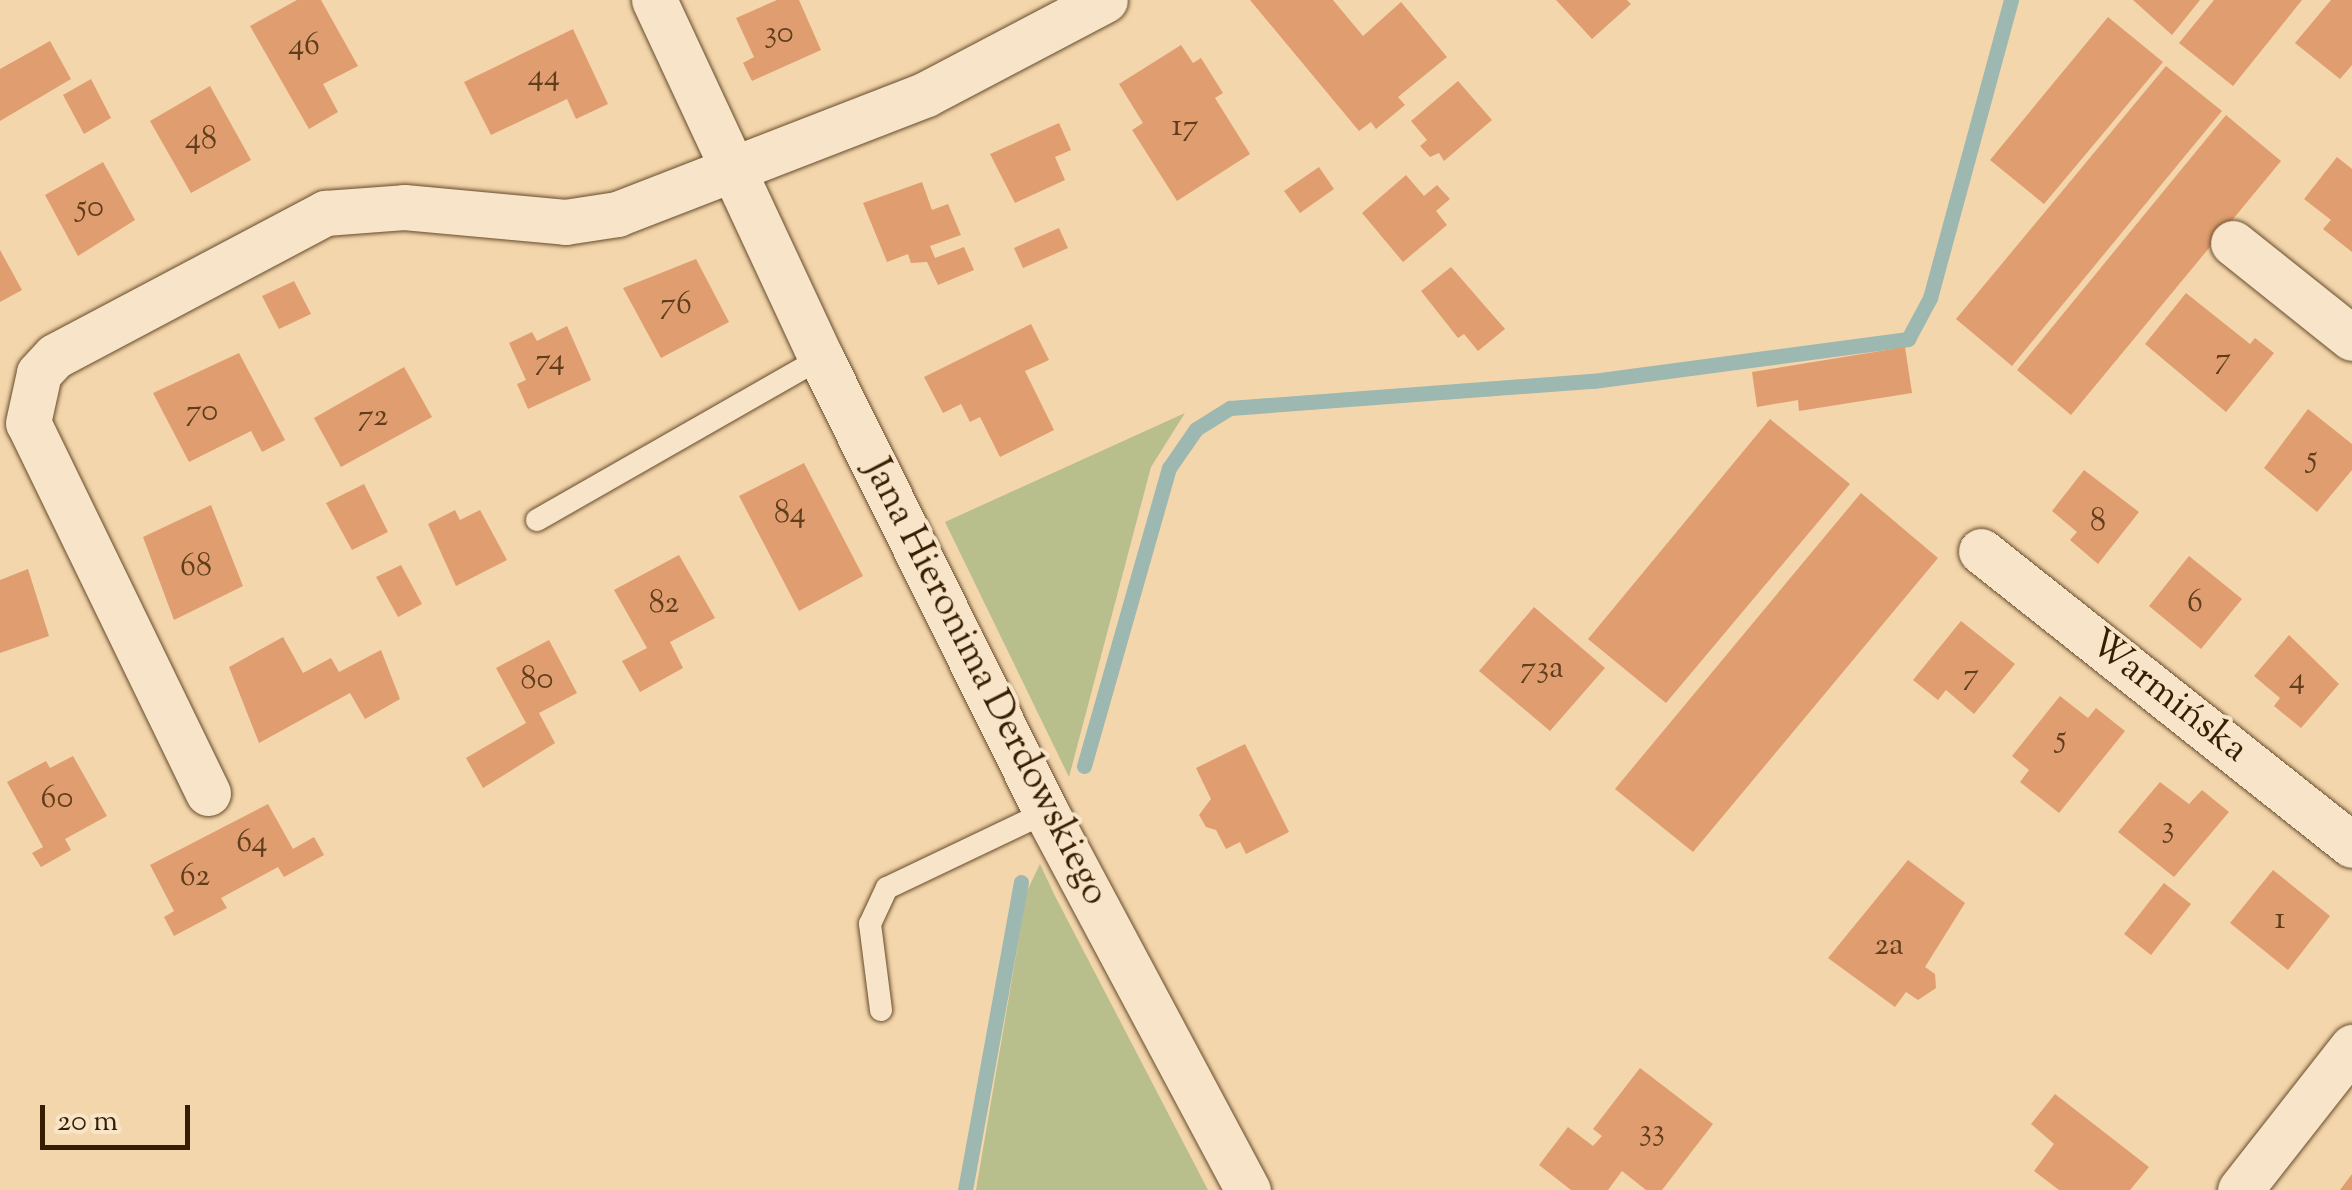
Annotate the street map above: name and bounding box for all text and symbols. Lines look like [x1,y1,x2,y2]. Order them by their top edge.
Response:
house number: 30 [764,15,794,53]
house number: 46 [288,27,320,65]
house number: 44 [528,58,560,96]
house number: 17 [1172,108,1198,146]
house number: 48 [185,121,217,159]
house number: 50 [76,189,104,227]
house number: 76 [660,286,692,324]
house number: 7 [2215,341,2231,379]
house number: 74 [535,342,565,380]
house number: 70 [186,393,218,431]
house number: 72 [358,398,388,436]
house number: 5 [2307,440,2317,478]
street label: Jana Hieronima Derdowskiego [851,452,1117,914]
house number: 84 [774,495,806,533]
house number: 8 [2090,503,2106,541]
house number: 68 [180,548,212,586]
house number: 6 [2187,584,2203,622]
house number: 82 [649,585,679,623]
street label: Warmińska [2078,622,2256,774]
house number: 73a [1520,650,1564,688]
house number: 7 [1963,657,1979,695]
house number: 80 [521,661,553,699]
house number: 4 [2289,661,2305,699]
house number: 5 [2056,720,2066,758]
house number: 60 [41,780,73,818]
house number: 3 [2162,810,2174,848]
house number: 64 [236,824,268,862]
house number: 62 [180,858,210,896]
house number: 1 [2275,901,2285,939]
house number: 2a [1874,927,1904,965]
scale bar [45,1085,195,1147]
text: 20 m [57,1101,118,1144]
house number: 33 [1639,1113,1665,1151]

